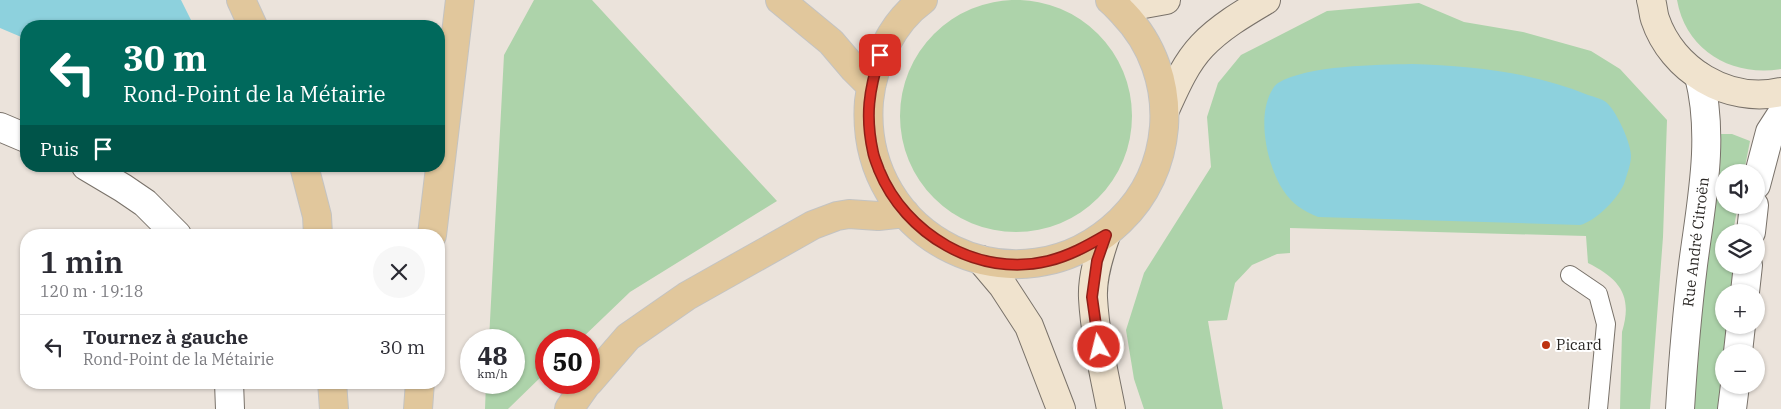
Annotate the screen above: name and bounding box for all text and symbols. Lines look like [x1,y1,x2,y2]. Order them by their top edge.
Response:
pin [859,34,901,76]
text: 30 m [123,35,207,81]
icon: left [40,40,105,105]
icon: arrive [866,41,894,69]
text: Rond-Point de la Métairie [123,79,386,108]
icon: arrive [89,135,117,163]
text: Puis [40,137,79,161]
map controls [1715,164,1765,394]
button: sound [1715,164,1765,214]
street label: Rue André Citroën [1678,176,1713,308]
button: layers [1715,224,1765,274]
text: 1 min [40,242,123,281]
button: close [373,246,425,298]
text: 120 m · 19:18 [40,281,143,301]
button: + [1715,284,1765,334]
position arrow [1072,320,1124,372]
text: Tournez à gauche [83,325,248,349]
speed limit sign: 50 [535,329,600,394]
icon: left [40,333,68,361]
text: 30 m [380,335,425,359]
place label: Picard [1556,335,1602,354]
text: 48 [477,339,508,372]
marker: Picard [1540,339,1552,351]
button: − [1715,344,1765,394]
text: Rond-Point de la Métairie [83,349,274,369]
text: km/h [477,366,508,381]

